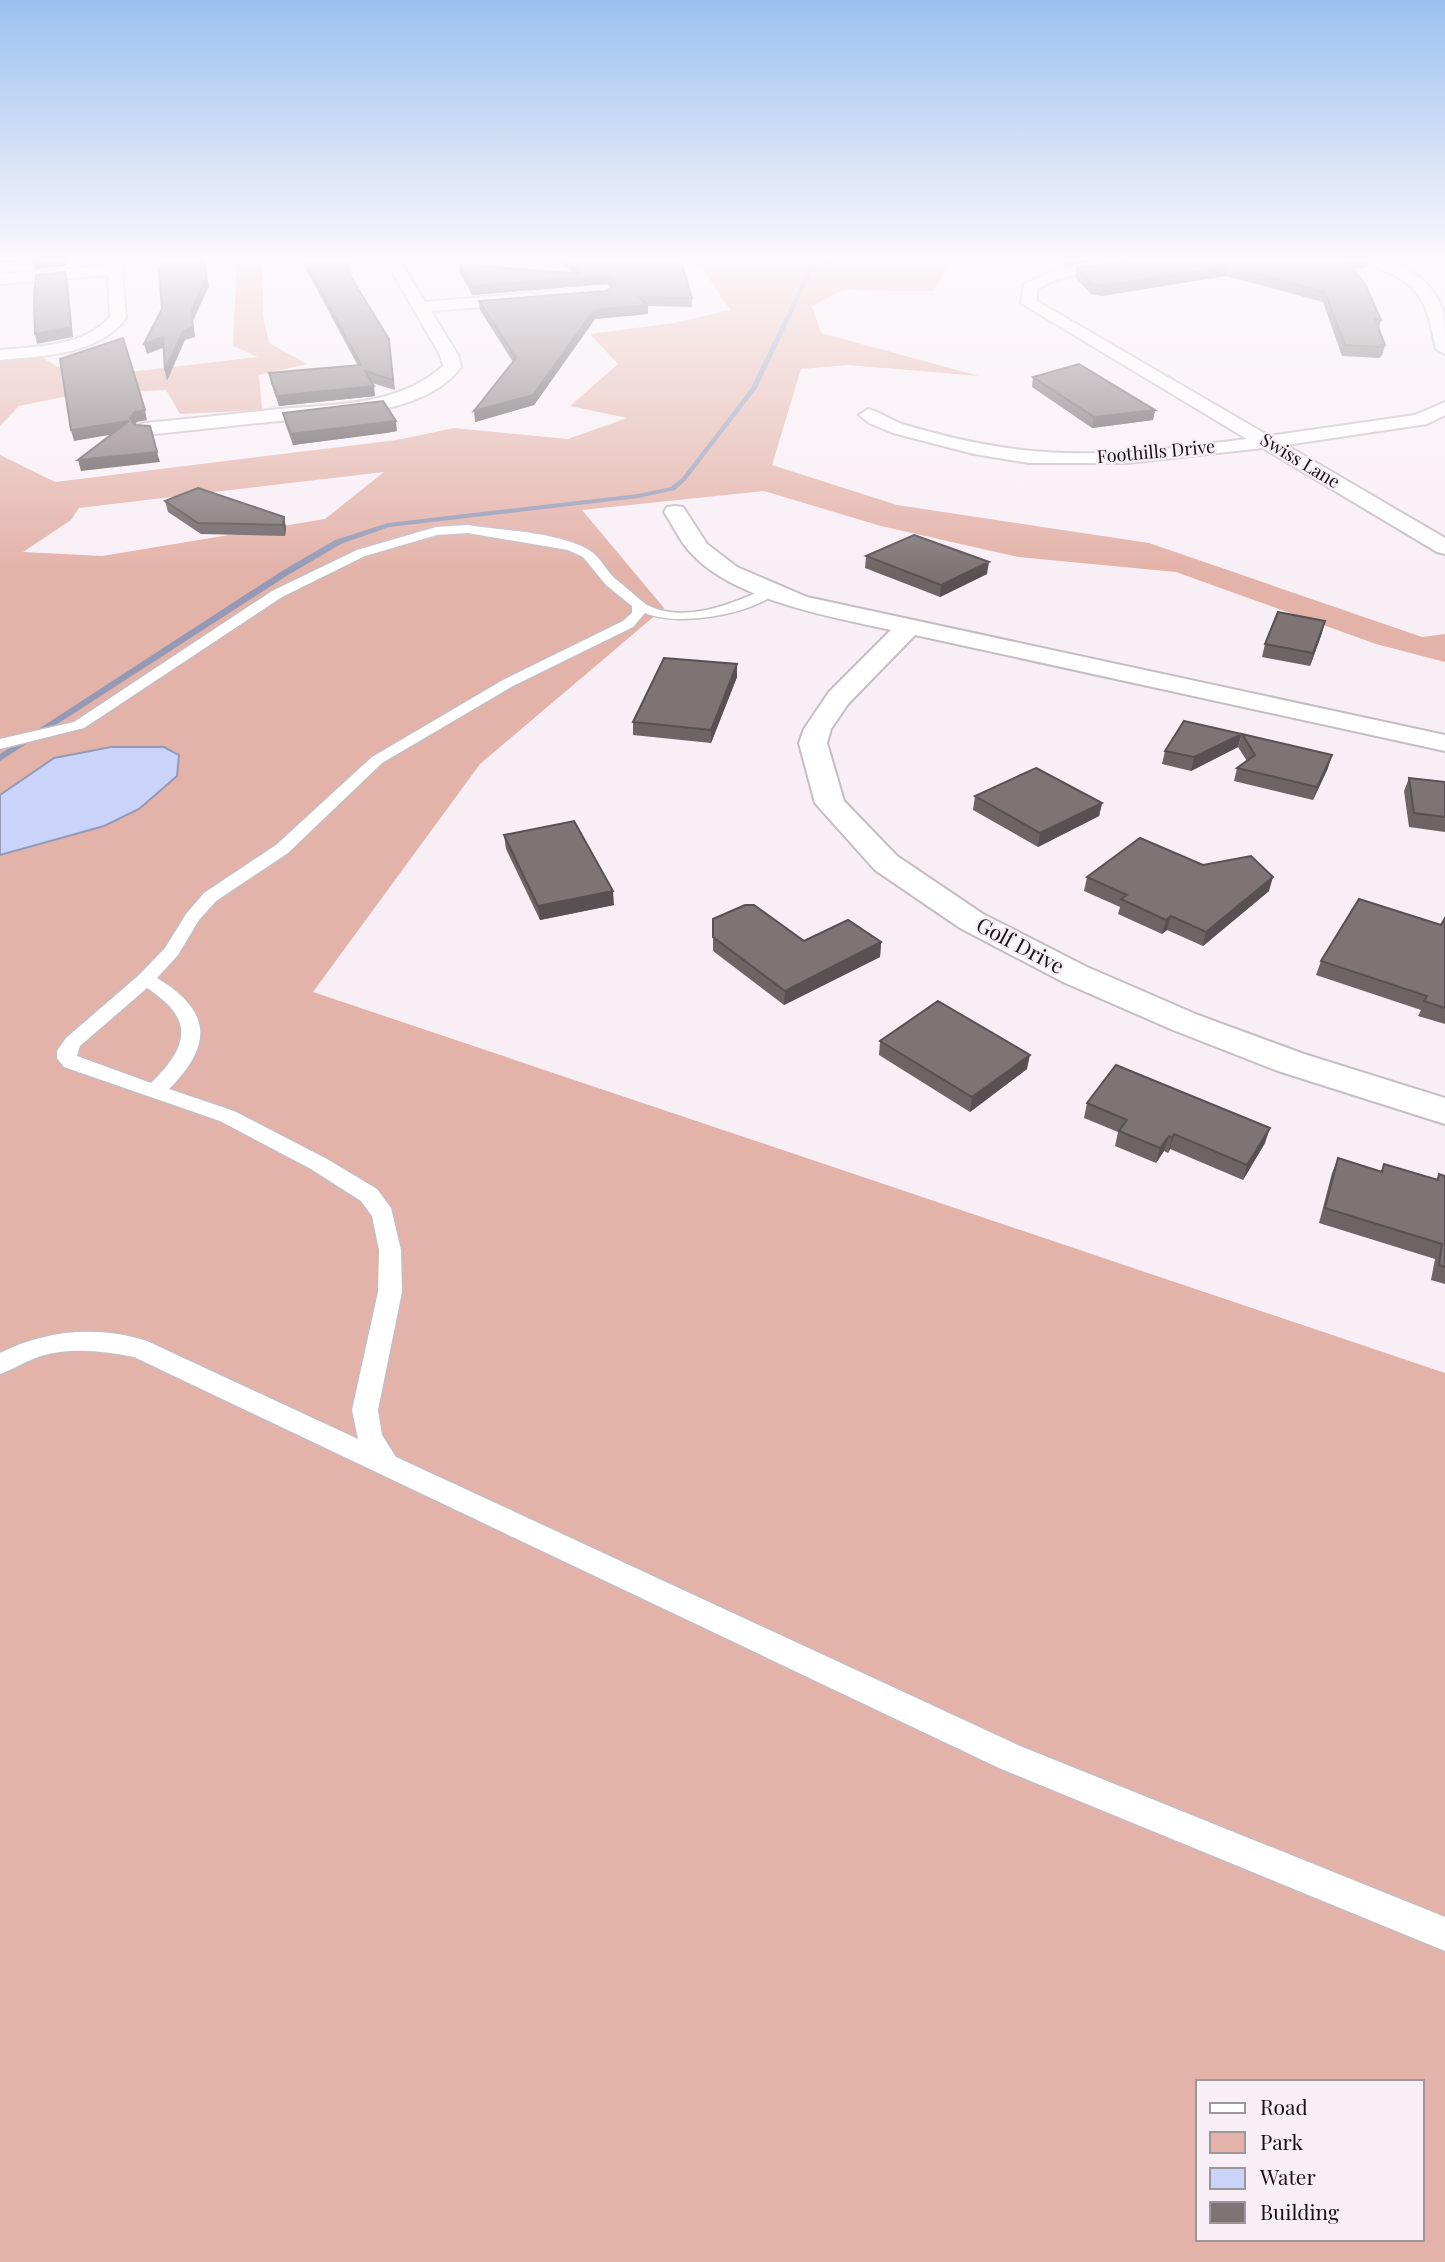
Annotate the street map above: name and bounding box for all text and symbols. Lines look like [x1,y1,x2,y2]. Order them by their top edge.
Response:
street label: Swiss Lane [1256,427,1345,493]
street label: Foothills Drive [1096,434,1216,468]
street label: Golf Drive [972,909,1070,979]
legend [1196,2080,1424,2241]
text: Road [1260,2092,1308,2120]
text: Park [1260,2127,1304,2155]
text: Water [1259,2162,1316,2190]
text: Building [1260,2197,1339,2225]

